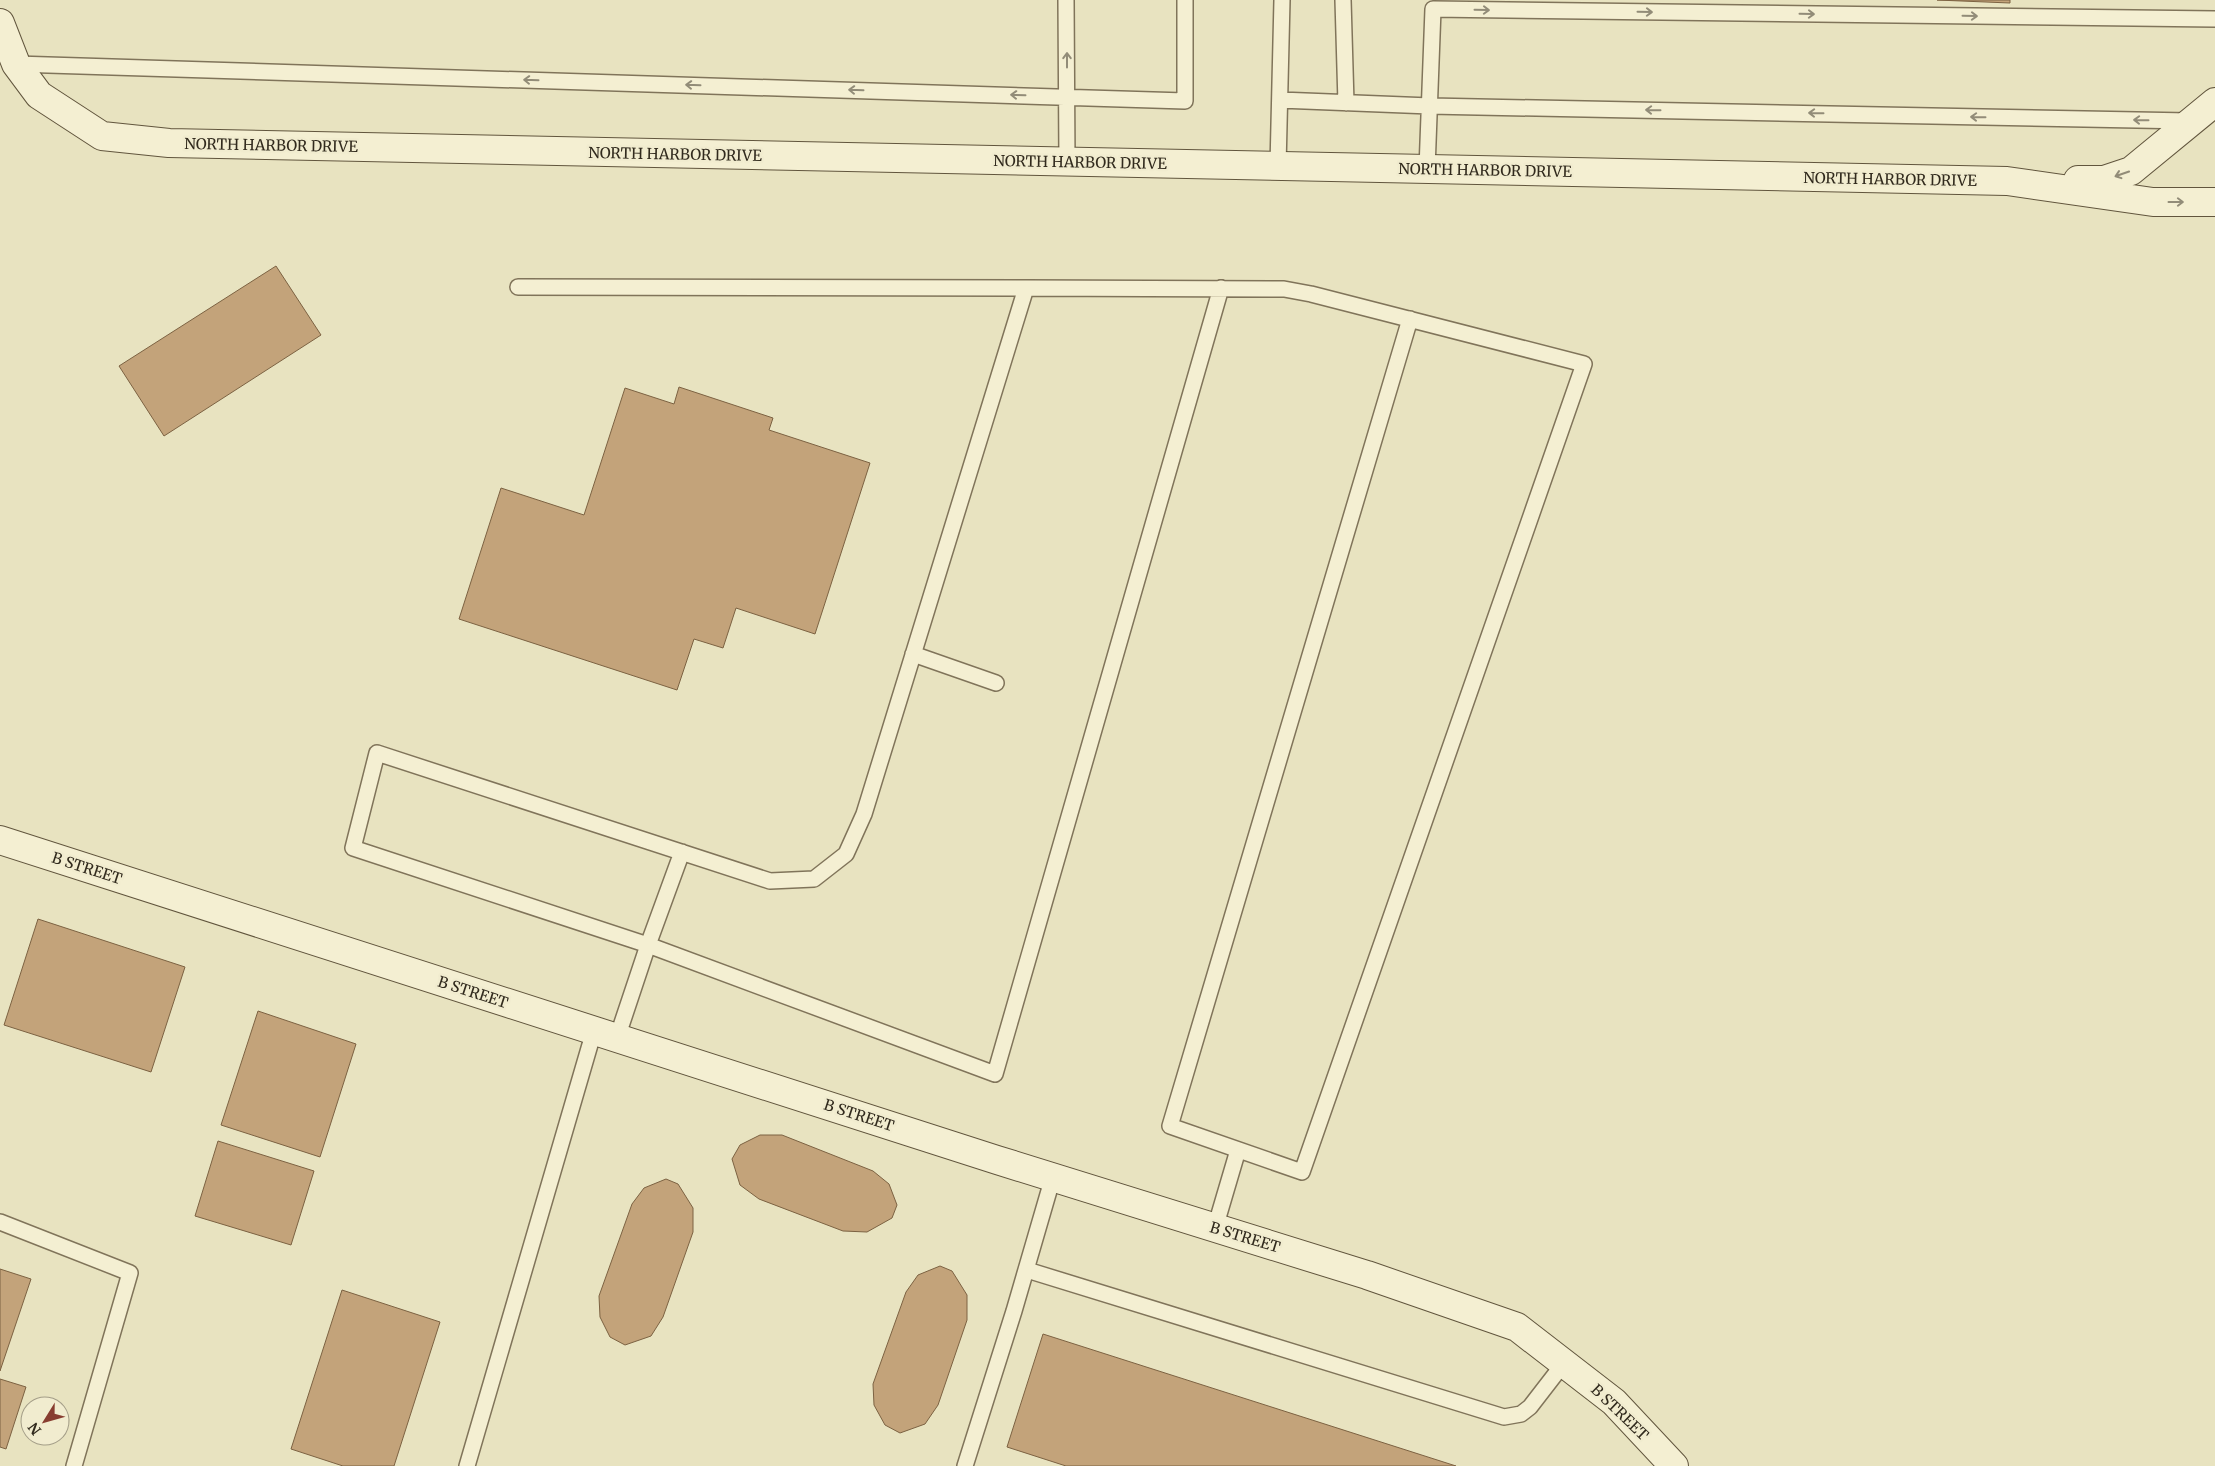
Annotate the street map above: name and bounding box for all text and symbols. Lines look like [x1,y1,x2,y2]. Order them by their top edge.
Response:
one-way arrow [1474,5,1490,15]
one-way arrow [1636,7,1652,17]
one-way arrow [1798,9,1815,19]
one-way arrow [1961,11,1977,21]
one-way arrow [1062,53,1072,69]
one-way arrow [523,75,539,85]
one-way arrow [685,80,702,90]
one-way arrow [848,85,864,95]
one-way arrow [1010,90,1026,100]
one-way arrow [1646,105,1662,115]
one-way arrow [1808,109,1824,118]
one-way arrow [1970,112,1986,121]
one-way arrow [2133,115,2149,125]
street label: NORTH HARBOR DRIVE [184,134,358,156]
street label: NORTH HARBOR DRIVE [588,143,762,165]
street label: NORTH HARBOR DRIVE [993,151,1167,173]
street label: NORTH HARBOR DRIVE [1398,159,1572,181]
street label: NORTH HARBOR DRIVE [1803,168,1977,190]
one-way arrow [2114,170,2130,179]
one-way arrow [2168,197,2184,207]
street label: B STREET [50,848,125,888]
street label: B STREET [436,972,511,1012]
street label: B STREET [822,1095,897,1135]
street label: B STREET [1208,1217,1283,1257]
street label: B STREET [1587,1380,1653,1444]
north arrow [20,1396,70,1446]
text: N [24,1419,45,1439]

